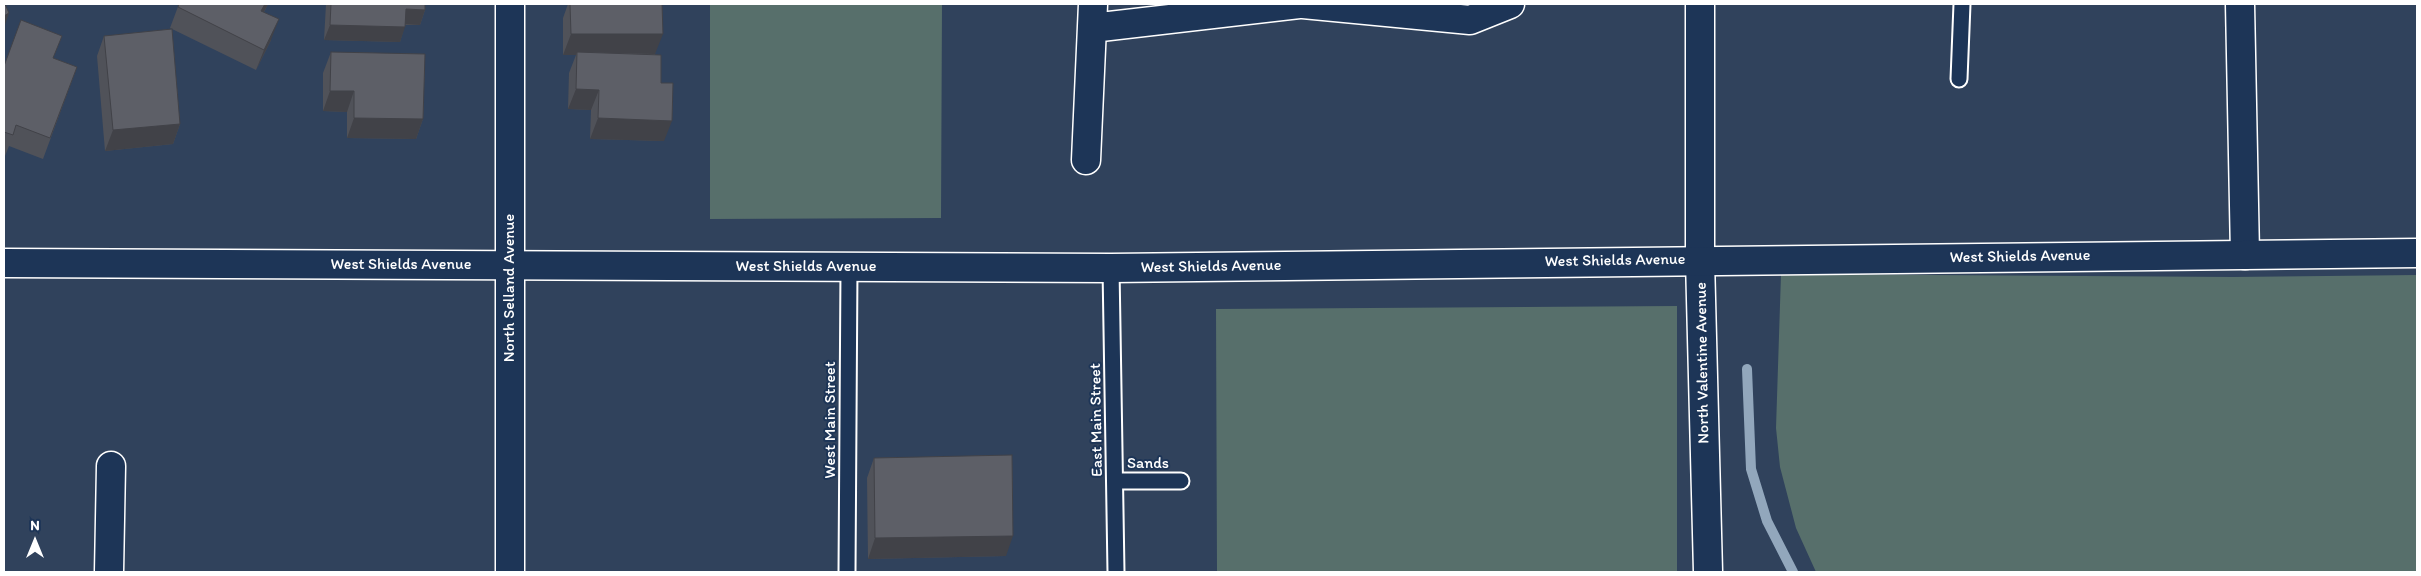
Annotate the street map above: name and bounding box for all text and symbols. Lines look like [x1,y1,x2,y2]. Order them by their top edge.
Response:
street label: North Selland Avenue [500,214,520,362]
street label: West Shields Avenue [1949,246,2091,268]
street label: West Shields Avenue [1544,250,1686,272]
street label: West Shields Avenue [331,255,471,275]
street label: West Shields Avenue [1140,256,1282,278]
street label: West Shields Avenue [736,257,876,277]
street label: North Valentine Avenue [1692,282,1714,444]
street label: West Main Street [821,361,841,479]
street label: East Main Street [1086,363,1108,477]
street label: Sands [1127,454,1169,474]
north arrow [10,516,60,566]
text: N [30,517,40,534]

